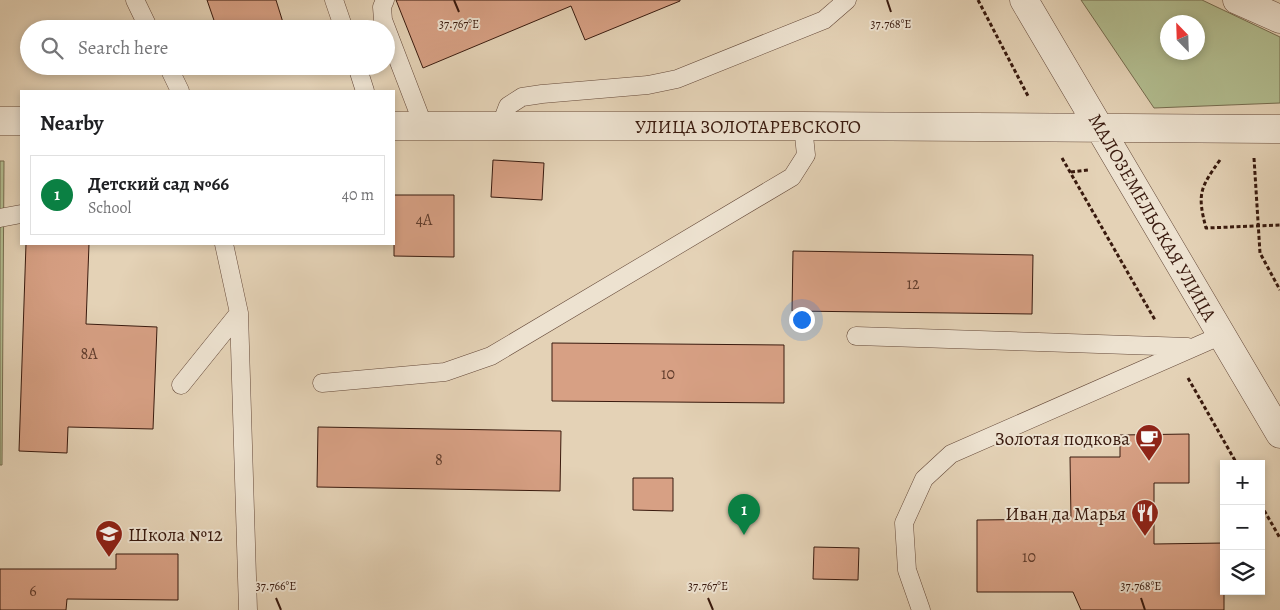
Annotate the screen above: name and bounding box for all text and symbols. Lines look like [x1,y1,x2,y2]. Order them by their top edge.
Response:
north arrow [1160,15,1205,60]
text: 37.767°E [439,16,479,32]
text: 37.768°E [871,16,911,32]
search box [20,20,395,75]
icon: search [38,34,66,62]
text: Search here [78,35,168,61]
text: Nearby [40,109,103,137]
street label: МАЛОЗЕМЕЛЬСКАЯ УЛИЦА [1082,109,1223,327]
street label: УЛИЦА ЗОЛОТАРЕВСКОГО [635,114,861,140]
text: Детский сад №66 [88,171,229,197]
text: 1 [54,184,60,206]
text: 40 m [342,184,374,206]
text: School [88,197,131,219]
house number: 4А [416,209,433,231]
house number: 12 [906,273,920,295]
your location [789,307,815,333]
house number: 8А [80,343,98,365]
house number: 10 [661,363,675,385]
cafe icon: Золотая подкова [1134,423,1164,462]
place label: Золотая подкова [995,426,1130,452]
house number: 8 [435,449,443,471]
map controls [1220,460,1265,595]
button: + [1220,460,1265,505]
pin: 1 [728,494,760,535]
restaurant icon: Иван да Марья [1130,498,1160,537]
place label: Иван да Марья [1005,501,1126,527]
button: − [1220,505,1265,550]
school or university icon: Школа №12 [94,519,124,558]
place label: Школа №12 [128,522,223,548]
house number: 10 [1022,546,1036,568]
button: layers [1220,550,1265,595]
text: 37.766°E [256,578,296,594]
text: 37.767°E [688,578,728,594]
text: 37.768°E [1121,578,1161,594]
house number: 6 [29,580,37,602]

